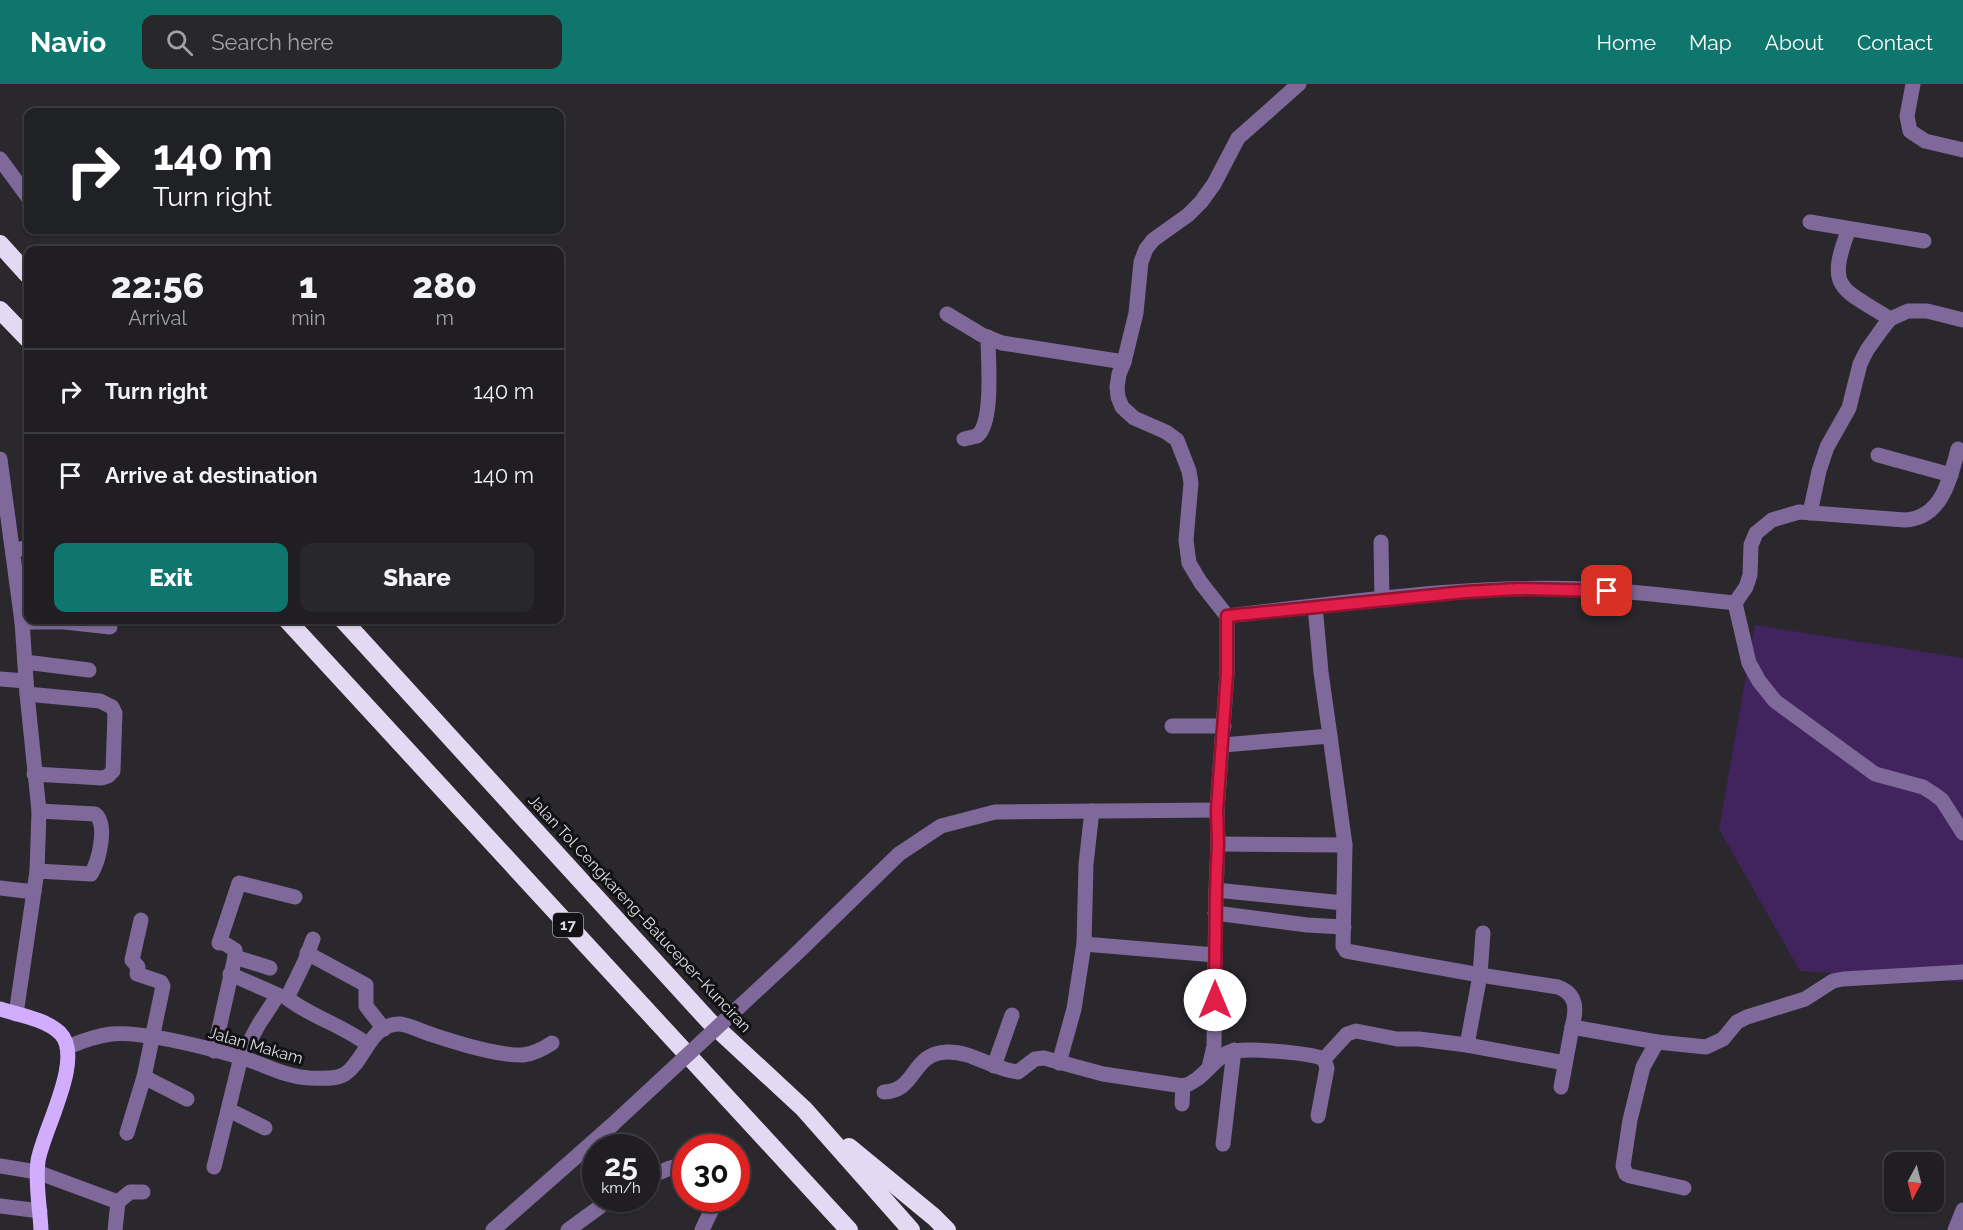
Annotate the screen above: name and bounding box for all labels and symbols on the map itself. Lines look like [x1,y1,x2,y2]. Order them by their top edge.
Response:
pin [1581,565,1632,616]
street label: Jalan Tol Cengkareng–Batuceper–Kunciran [524,791,755,1036]
road number: 17 [553,913,583,937]
position arrow [1183,968,1247,1032]
street label: Jalan Makam [206,1023,305,1068]
speed limit sign: 30 [672,1134,750,1212]
north arrow [1884,1152,1944,1212]

